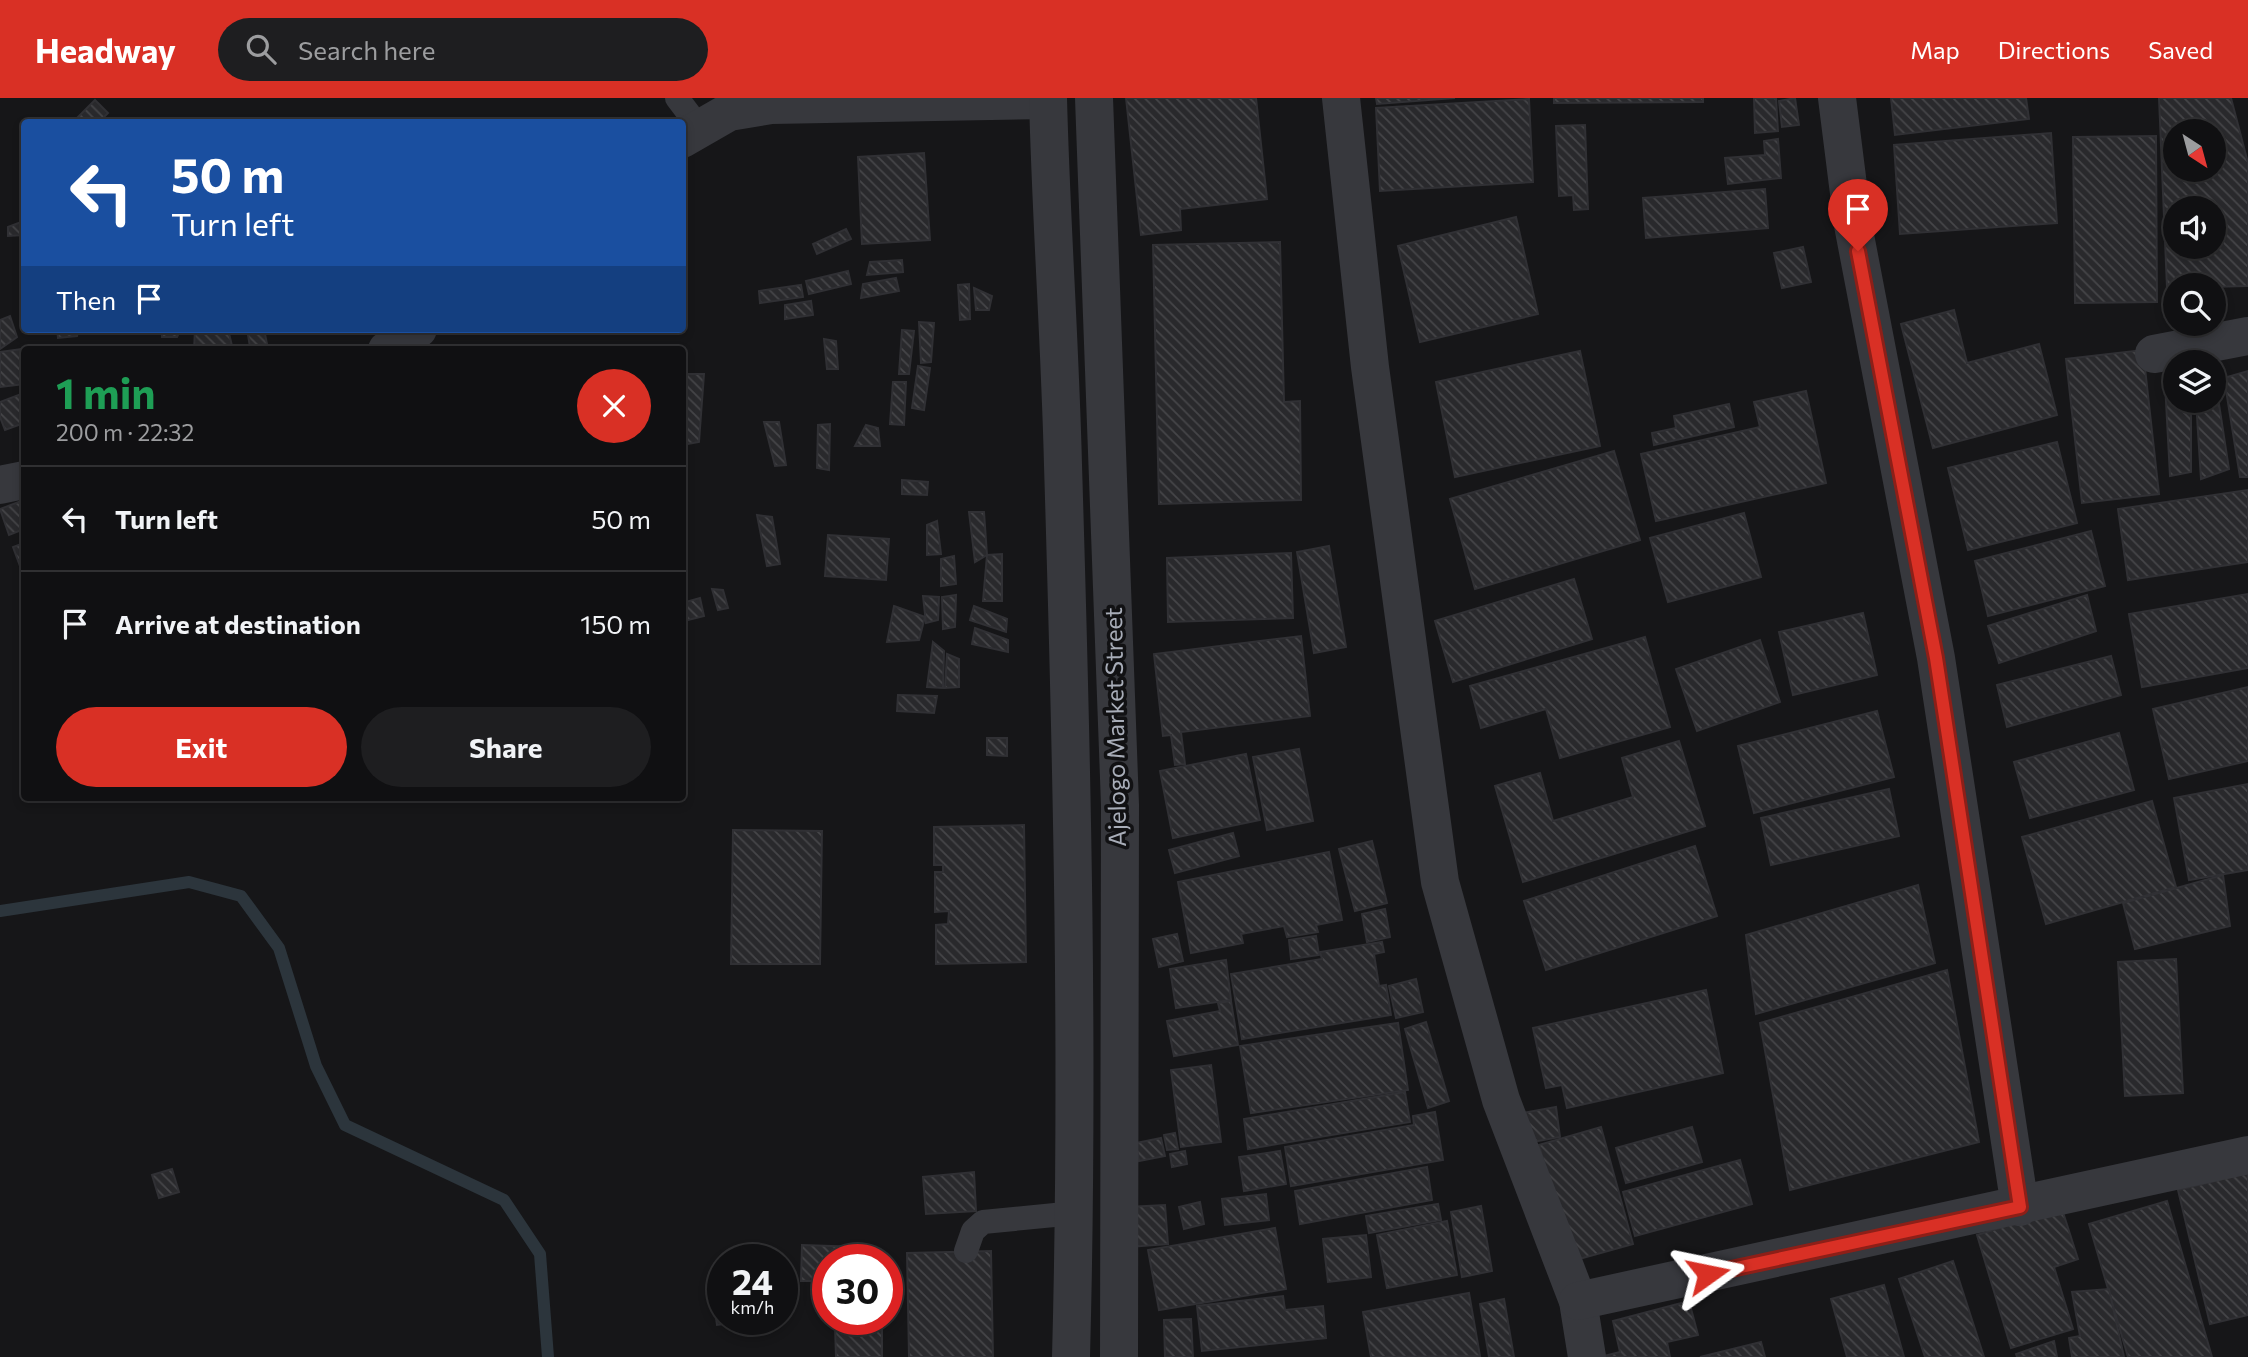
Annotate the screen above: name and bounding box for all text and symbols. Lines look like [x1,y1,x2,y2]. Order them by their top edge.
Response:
search box [218,18,708,81]
text: Headway [35,29,176,70]
icon: search [242,30,280,68]
text: Search here [298,34,436,65]
text: Map [1910,35,1960,64]
text: Directions [1998,35,2110,64]
text: Saved [2148,35,2213,64]
north arrow [2163,119,2226,182]
map controls [2163,119,2226,413]
text: 50 m [171,143,284,203]
icon: left [56,147,147,238]
pin [1828,179,1888,251]
icon: arrive [1839,190,1877,228]
button: sound [2163,196,2226,259]
text: Turn left [171,203,295,243]
button: search [2163,273,2226,336]
icon: arrive [130,280,168,318]
text: Then [56,284,116,315]
button: layers [2163,350,2226,413]
text: 1 min [56,366,156,418]
button: close [577,369,651,443]
text: 200 m · 22:32 [56,418,194,446]
icon: left [56,500,94,538]
text: Turn left [115,503,218,534]
text: 50 m [591,503,651,534]
icon: arrive [56,605,94,643]
street label: Ajelogo Market Street [1098,607,1131,847]
text: Arrive at destination [115,608,361,639]
text: 150 m [580,608,651,639]
button: Exit [56,707,347,787]
button: Share [361,707,651,787]
position arrow [1671,1237,1745,1311]
speed limit sign: 30 [812,1244,903,1335]
text: 24 [732,1259,773,1302]
text: km/h [731,1296,774,1318]

